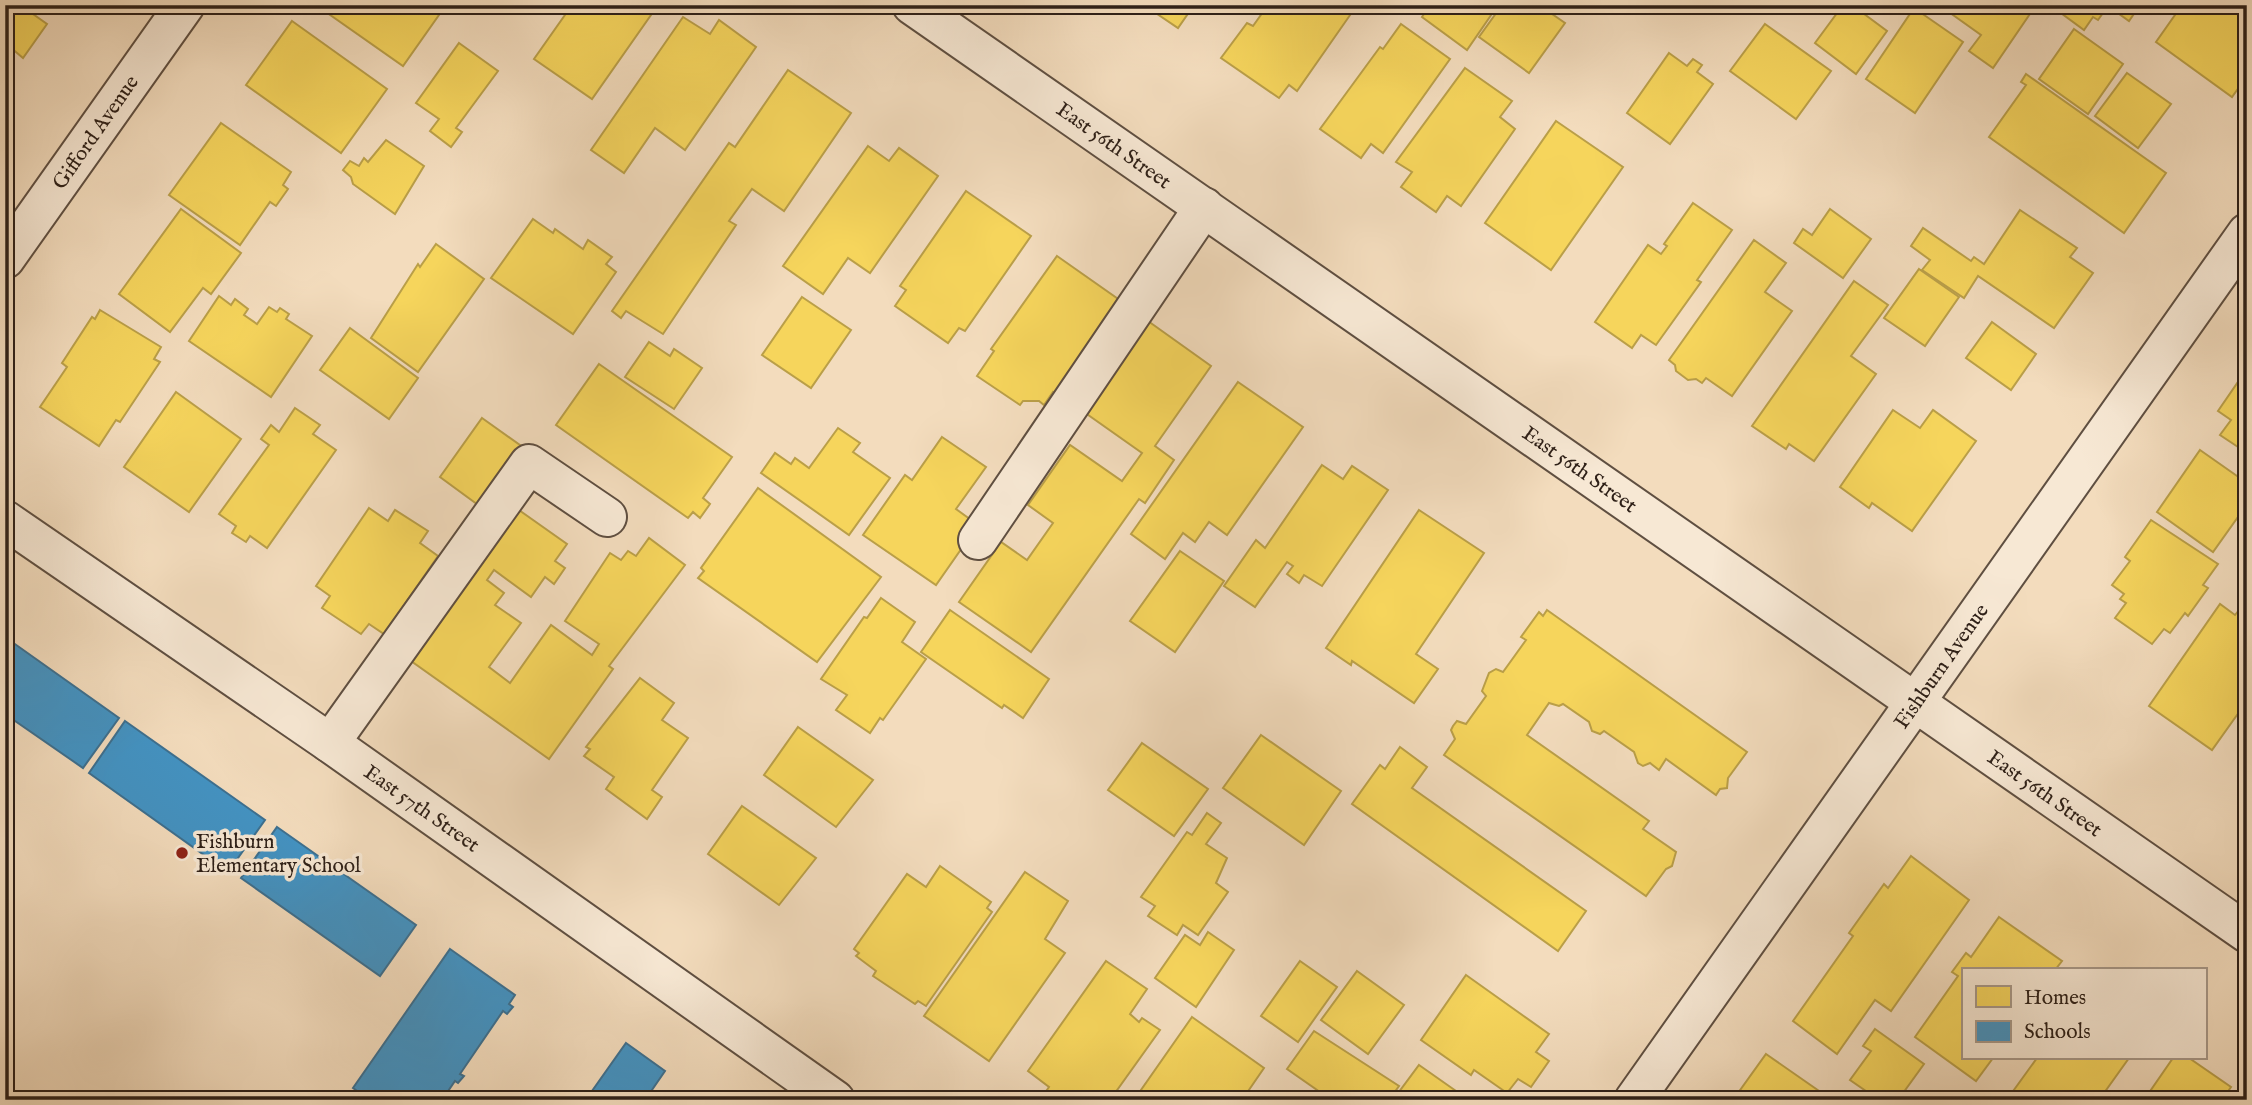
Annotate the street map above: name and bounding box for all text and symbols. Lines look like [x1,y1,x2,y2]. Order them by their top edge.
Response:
street label: Gifford Avenue [47,70,146,195]
street label: East 56th Street [1050,97,1176,196]
street label: East 56th Street [1516,421,1642,520]
street label: Fishburn Avenue [1889,599,1996,735]
street label: East 56th Street [1981,745,2107,844]
street label: East 57th Street [358,759,484,859]
place label: Fishburn Elementary School [196,829,361,880]
marker: Fishburn Elementary School [174,845,190,861]
legend [1962,968,2206,1060]
text: Homes [2024,985,2086,1012]
text: Schools [2024,1019,2091,1046]

